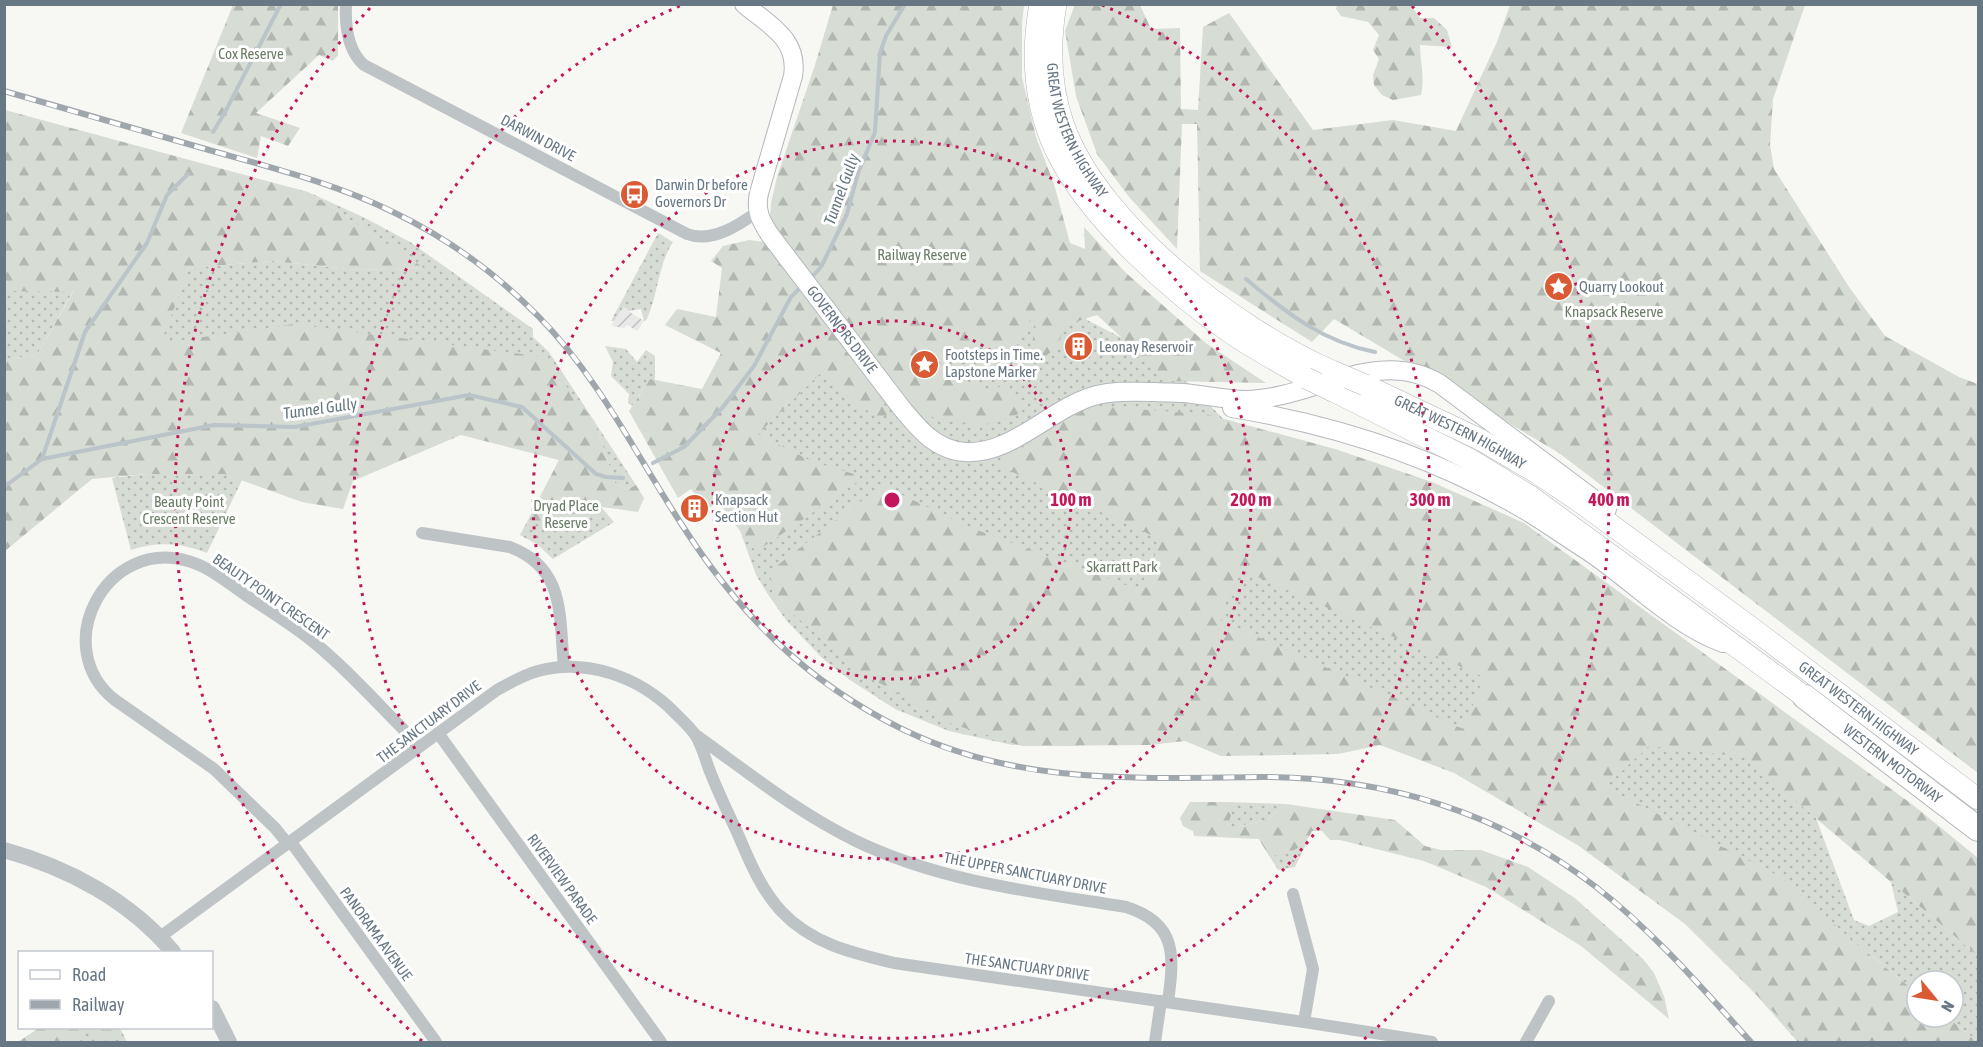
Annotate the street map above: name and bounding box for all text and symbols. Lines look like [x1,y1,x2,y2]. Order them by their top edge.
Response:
park label: Cox Reserve [218,45,284,62]
street label: GREAT WESTERN HIGHWAY [1044,63,1112,201]
street label: DARWIN DRIVE [498,111,579,165]
water label: Tunnel Gully [820,151,863,227]
place label: Darwin Dr before Governors Dr [655,176,748,210]
bus stop icon: Darwin Dr before Governors Dr [618,178,650,210]
park label: Railway Reserve [877,246,967,263]
place icon: Quarry Lookout [1542,271,1574,303]
place label: Quarry Lookout [1579,278,1664,295]
street label: GOVERNORS DRIVE [804,282,881,377]
park label: Knapsack Reserve [1565,303,1664,320]
building icon: Leonay Reservoir [1062,331,1094,363]
place label: Leonay Reservoir [1099,338,1193,355]
place label: Footsteps in Time. Lapstone Marker [945,346,1043,380]
place icon: Footsteps in Time. Lapstone Marker [908,348,940,380]
street label: GREAT WESTERN HIGHWAY [1392,391,1529,473]
water label: Tunnel Gully [282,394,359,423]
text: 100 m [1051,489,1091,510]
text: 200 m [1231,489,1271,510]
text: 300 m [1410,489,1450,510]
text: 400 m [1588,489,1629,510]
centre of rings [882,490,902,510]
place label: Knapsack Section Hut [715,491,778,525]
park label: Beauty Point Crescent Reserve [143,493,236,527]
building icon: Knapsack Section Hut [678,493,710,525]
park label: Dryad Place Reserve [533,497,599,531]
street label: BEAUTY POINT CRESCENT [210,550,333,643]
park label: Skarratt Park [1086,558,1158,575]
street label: GREAT WESTERN HIGHWAY [1796,658,1922,759]
street label: THE SANCTUARY DRIVE [374,677,484,766]
street label: WESTERN MOTORWAY [1840,720,1946,807]
street label: RIVERVIEW PARADE [524,831,601,927]
street label: THE UPPER SANCTUARY DRIVE [943,848,1108,897]
street label: PANORAMA AVENUE [337,884,416,984]
street label: THE SANCTUARY DRIVE [964,949,1091,984]
legend [18,951,213,1029]
text: Road [72,964,106,985]
north arrow [1905,969,1965,1029]
text: Railway [72,994,124,1015]
text: N [1938,998,1958,1015]

